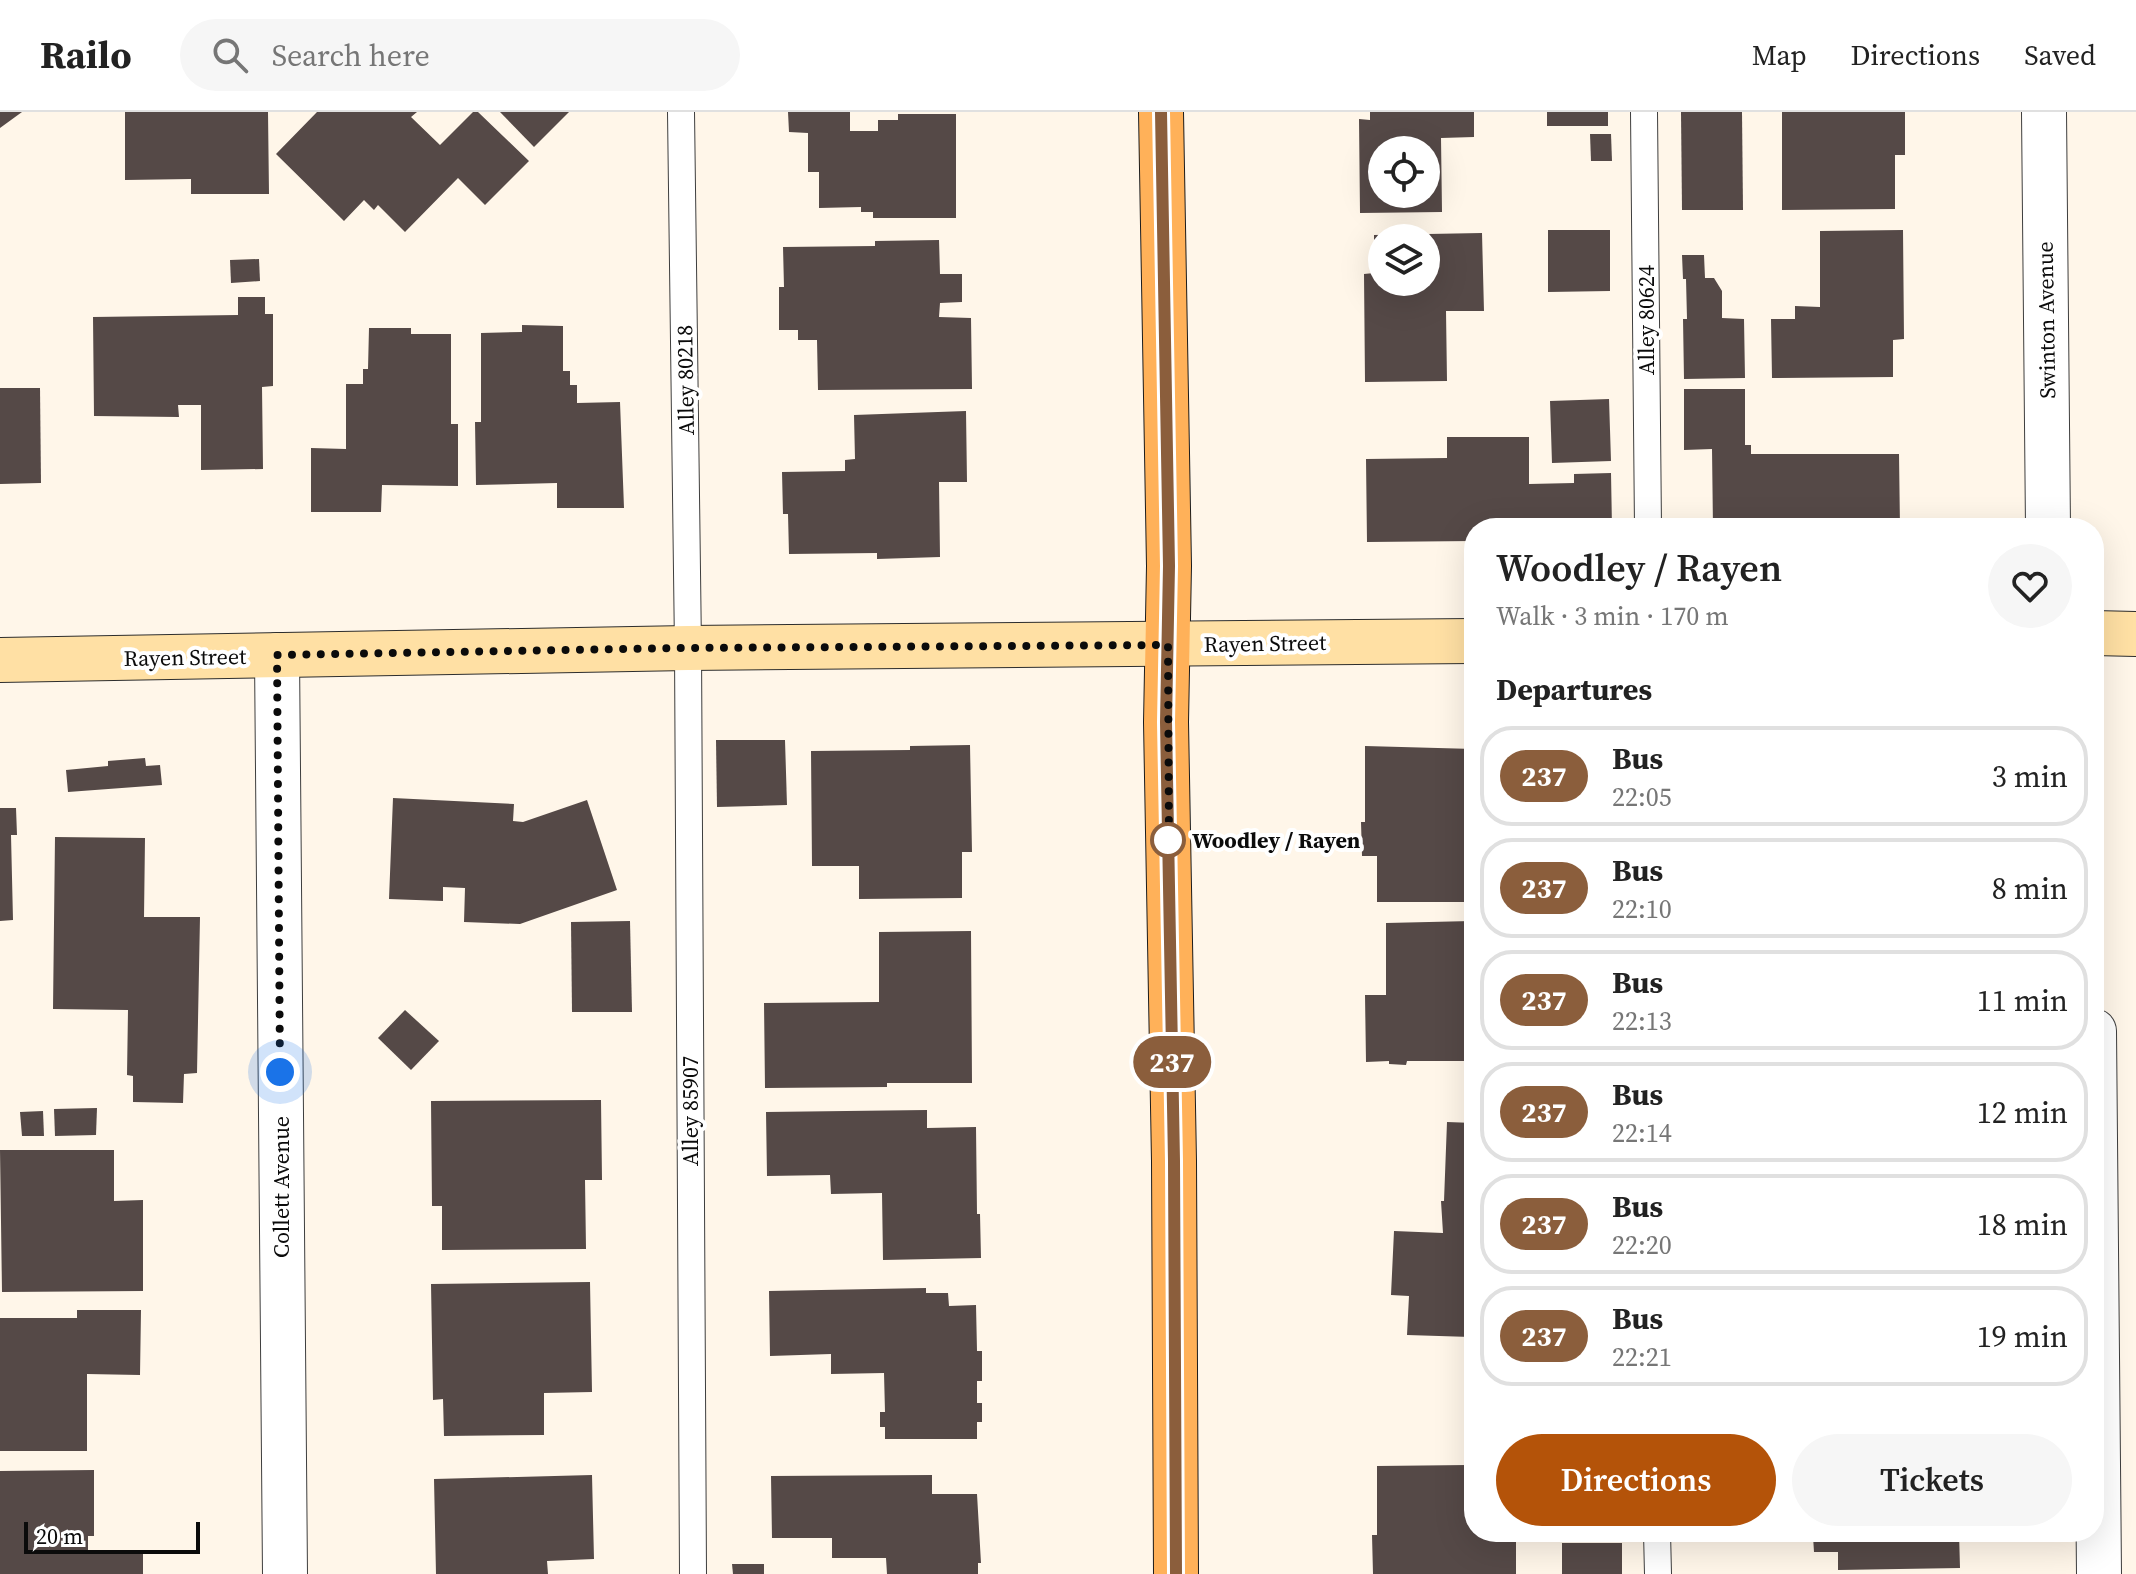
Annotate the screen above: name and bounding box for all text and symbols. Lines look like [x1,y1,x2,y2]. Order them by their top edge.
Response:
search box [180,19,740,91]
text: Railo [40,29,132,81]
icon: search [208,33,252,77]
text: Search here [272,35,430,76]
text: Map [1752,36,1807,74]
text: Directions [1851,36,1980,74]
text: Saved [2024,36,2096,74]
map controls [1368,136,1440,296]
button: locate [1368,136,1440,208]
button: layers [1368,224,1440,296]
street label: Swinton Avenue [2030,241,2062,399]
street label: Alley 80624 [1631,265,1661,375]
street label: Alley 80218 [669,325,701,435]
text: Woodley / Rayen [1496,542,1782,594]
button: heart [1988,544,2072,628]
text: Walk · 3 min · 170 m [1496,598,1729,634]
street label: Rayen Street [1203,627,1327,659]
street label: Rayen Street [123,641,247,673]
text: Departures [1496,669,1652,710]
text: Bus [1612,738,1663,779]
text: 3 min [1992,756,2068,797]
text: 237 [1521,757,1567,795]
text: 22:05 [1612,779,1672,815]
marker: Woodley / Rayen [1151,823,1185,857]
place label: Woodley / Rayen [1192,825,1361,855]
text: Bus [1612,850,1663,891]
text: 8 min [1992,868,2068,909]
text: 237 [1521,869,1567,907]
text: 22:10 [1612,891,1672,927]
text: Bus [1612,962,1663,1003]
text: 11 min [1977,980,2068,1021]
text: 237 [1521,981,1567,1019]
text: 22:13 [1612,1003,1672,1039]
line badge: 237 [1126,1036,1218,1088]
text: 237 [1149,1043,1195,1081]
your location [260,1052,300,1092]
street label: Alley 85907 [675,1056,705,1166]
text: Bus [1612,1074,1663,1115]
text: 12 min [1977,1092,2068,1133]
text: 237 [1521,1093,1567,1131]
text: 22:14 [1612,1115,1672,1151]
street label: Collett Avenue [266,1116,296,1258]
text: Bus [1612,1186,1663,1227]
text: 18 min [1977,1204,2068,1245]
text: 237 [1521,1205,1567,1243]
text: 22:20 [1612,1227,1672,1263]
text: Bus [1612,1298,1663,1339]
text: 19 min [1977,1316,2068,1357]
text: 237 [1521,1317,1567,1355]
text: 22:21 [1612,1339,1672,1375]
button: Directions [1496,1434,1776,1526]
button: Tickets [1792,1434,2072,1526]
scale bar [24,1518,200,1554]
text: 20 m [36,1521,83,1551]

